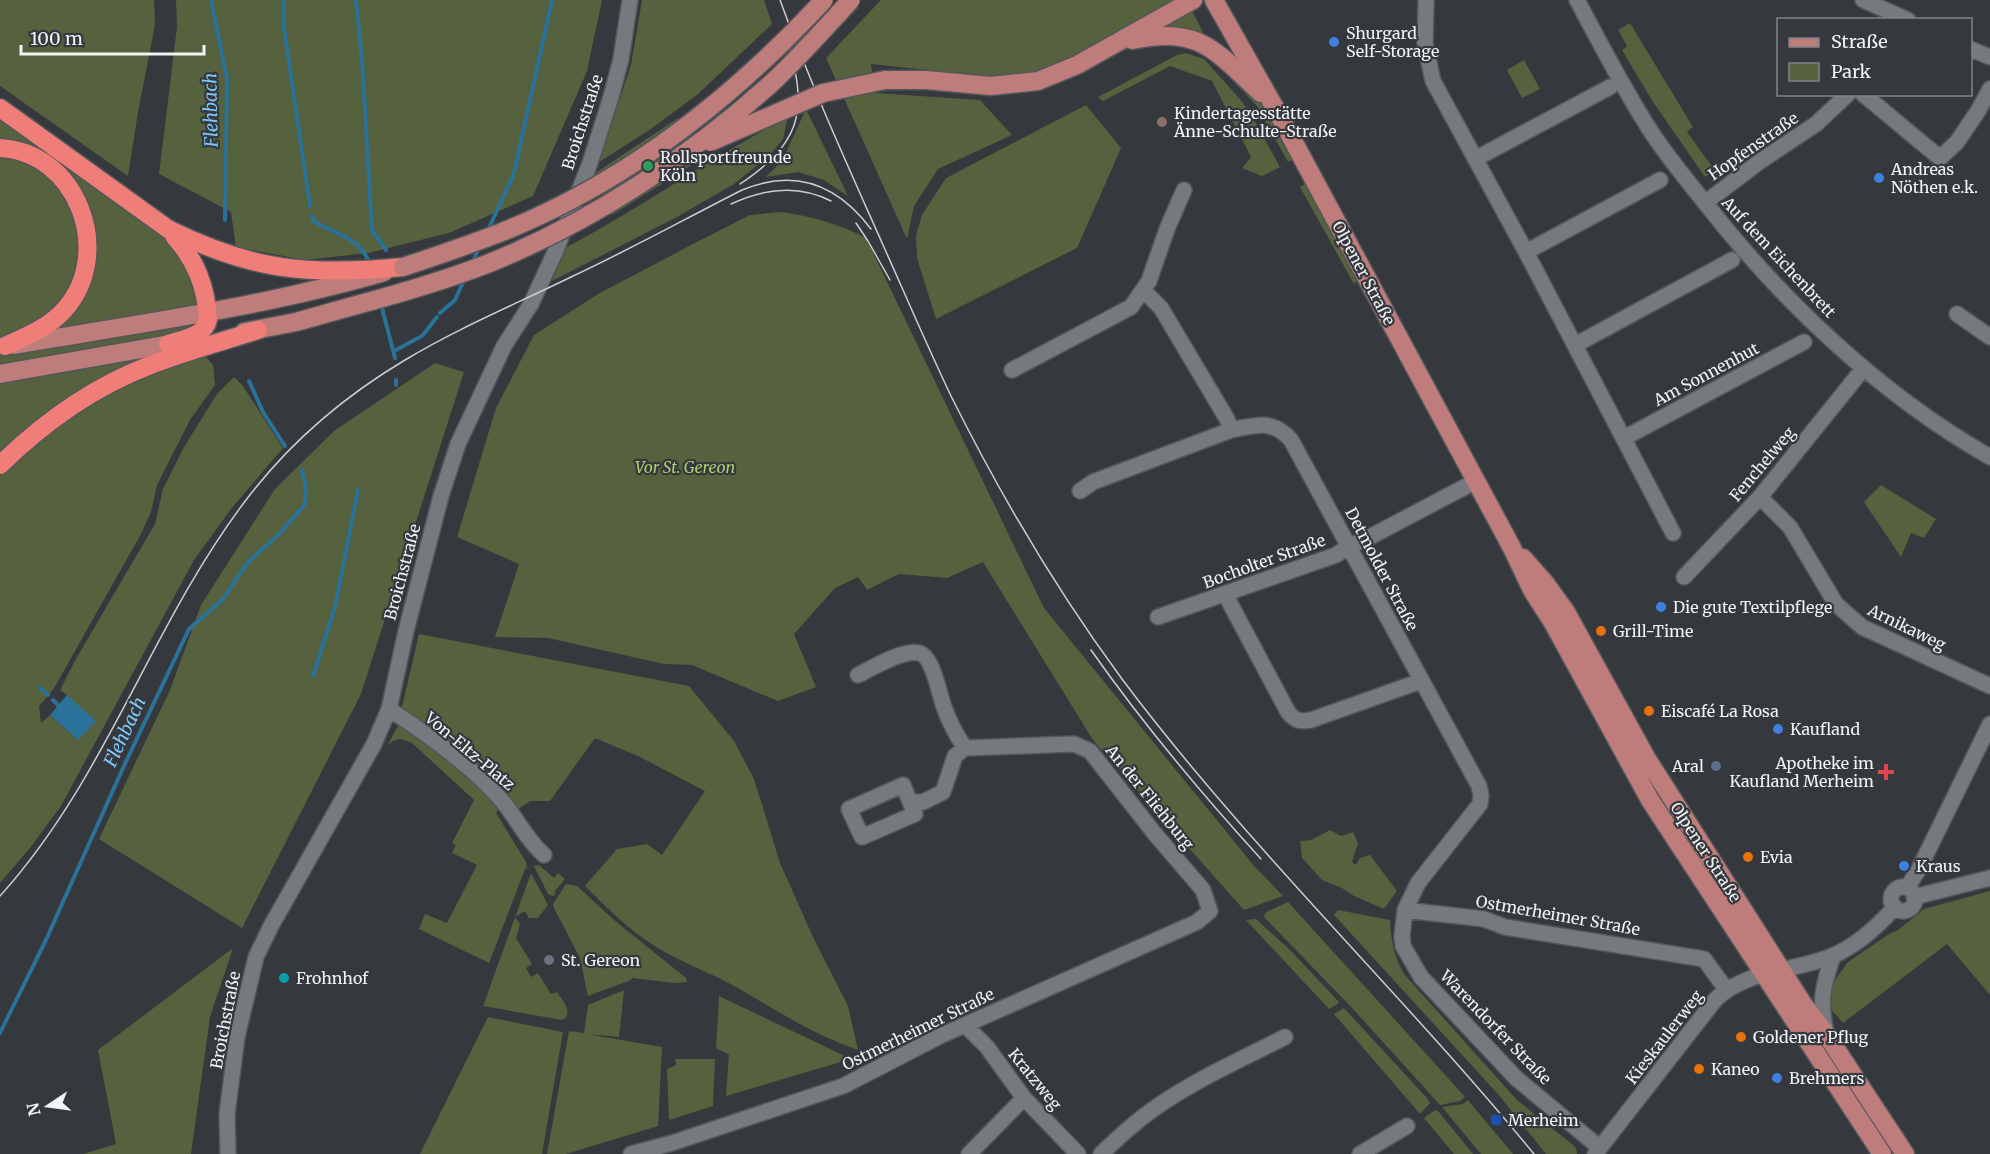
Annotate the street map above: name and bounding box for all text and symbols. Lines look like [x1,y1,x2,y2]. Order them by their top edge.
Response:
scale bar [21,18,204,56]
legend [1777,18,1972,96]
place label: Shurgard Self-Storage [1346,23,1439,61]
text: 100 m [30,27,83,50]
text: Straße [1831,30,1888,53]
marker: Shurgard Self-Storage [1327,35,1341,49]
text: Park [1831,60,1872,83]
street label: Broichstraße [557,72,607,172]
water label: Flehbach [198,73,223,148]
place label: Kindertagesstätte Änne-Schulte-Straße [1173,103,1337,141]
street label: Hopfenstraße [1704,108,1802,184]
marker: Kindertagesstätte Änne-Schulte-Straße [1155,115,1169,129]
place label: Rollsportfreunde Köln [660,147,791,185]
marker: Rollsportfreunde Köln [641,159,655,173]
place label: Andreas Nöthen e.k. [1890,159,1978,197]
marker: Andreas Nöthen e.k. [1872,171,1886,185]
street label: Auf dem Eichenbrett [1717,192,1841,322]
street label: Olpener Straße [1328,218,1400,328]
street label: Am Sonnenhut [1649,337,1763,411]
street label: Fenchelweg [1725,422,1799,505]
park label: Vor St. Gereon [635,457,735,477]
street label: Detmolder Straße [1341,504,1423,634]
street label: Broichstraße [380,522,424,622]
street label: Bocholter Straße [1200,530,1328,592]
place label: Die gute Textilpflege [1673,597,1832,617]
street label: Arnikaweg [1864,599,1950,655]
marker: Die gute Textilpflege [1654,600,1668,614]
place label: Grill-Time [1613,621,1693,641]
marker: Grill-Time [1594,624,1608,638]
water label: Flehbach [98,693,151,771]
place label: Eiscafé La Rosa [1661,701,1779,721]
marker: Eiscafé La Rosa [1642,704,1656,718]
street label: Von-Eltz-Platz [420,707,519,795]
place label: Kaufland [1790,719,1860,739]
marker: Kaufland [1771,722,1785,736]
street label: An der Fliehburg [1101,740,1199,854]
place label: Apotheke im Kaufland Merheim [1729,753,1874,791]
place label: Aral [1671,756,1704,776]
marker: Aral [1709,759,1723,773]
marker: Apotheke im Kaufland Merheim [1879,765,1893,779]
street label: Olpener Straße [1666,798,1746,906]
place label: Evia [1760,847,1793,867]
marker: Evia [1741,850,1755,864]
place label: Kraus [1916,856,1961,876]
marker: Kraus [1897,859,1911,873]
street label: Ostmerheimer Straße [1474,891,1642,939]
place label: St. Gereon [561,950,641,970]
marker: St. Gereon [542,953,556,967]
street label: Warendorfer Straße [1436,965,1556,1088]
place label: Frohnhof [296,968,369,988]
street label: Broichstraße [206,970,244,1070]
marker: Frohnhof [277,971,291,985]
street label: Ostmerheimer Straße [839,984,997,1074]
street label: Kieskaulerweg [1621,986,1707,1088]
place label: Goldener Pflug [1753,1027,1868,1047]
marker: Goldener Pflug [1734,1030,1748,1044]
street label: Kratzweg [1004,1044,1066,1114]
place label: Kaneo [1711,1059,1760,1079]
marker: Kaneo [1692,1062,1706,1076]
place label: Brehmers [1789,1068,1864,1088]
marker: Brehmers [1770,1071,1784,1085]
north arrow [18,1076,78,1136]
text: N [22,1101,45,1118]
place label: Merheim [1508,1110,1579,1130]
marker: Merheim [1489,1113,1503,1127]

